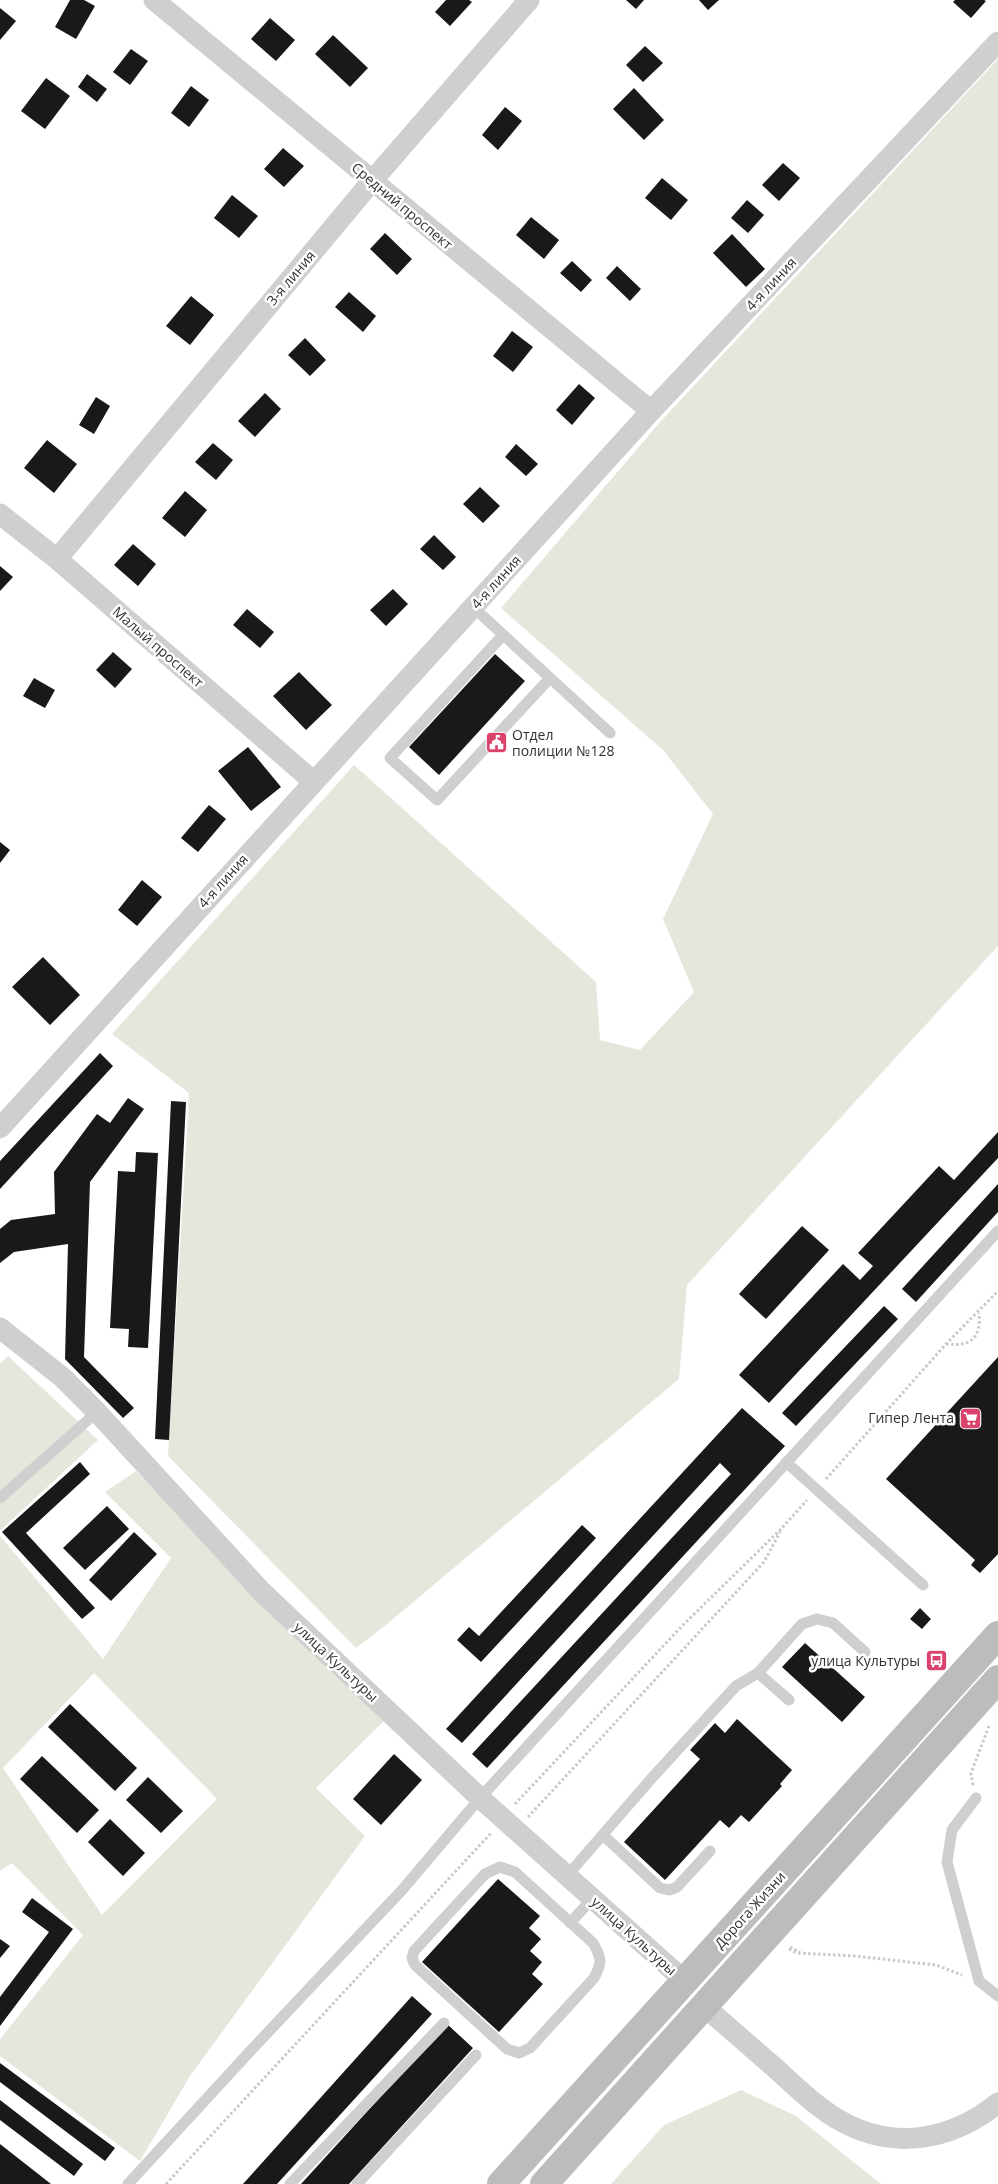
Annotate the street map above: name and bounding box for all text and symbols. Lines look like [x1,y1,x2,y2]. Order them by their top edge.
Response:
street label: Средний проспект [348,158,457,254]
street label: 3-я линия [262,246,319,309]
street label: 4-я линия [741,253,800,314]
street label: 4-я линия [466,551,525,613]
street label: Малый проспект [109,602,208,692]
place label: Отдел полиции №128 [512,725,615,760]
public building icon: Отдел полиции №128 [484,731,508,755]
street label: 4-я линия [193,850,252,912]
supermarket icon: Гипер Лента [958,1406,982,1430]
place label: Гипер Лента [868,1408,954,1427]
street label: улица Культуры [290,1618,383,1706]
bus stop icon: улица Культуры [924,1649,948,1673]
place label: улица Культуры [811,1651,920,1670]
street label: Дорога Жизни [710,1867,789,1952]
street label: улица Культуры [588,1892,681,1979]

